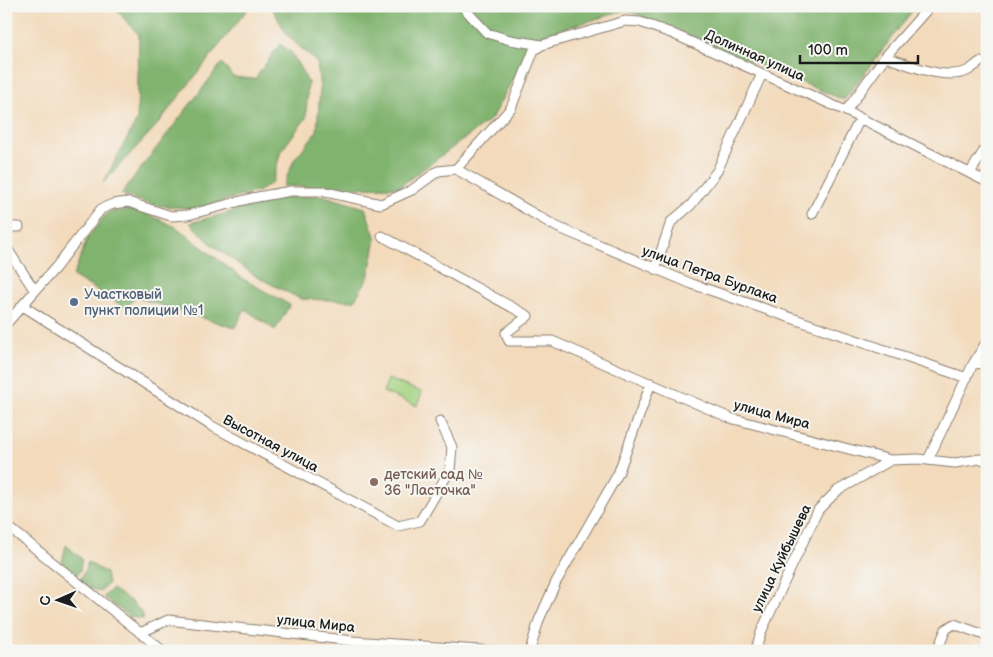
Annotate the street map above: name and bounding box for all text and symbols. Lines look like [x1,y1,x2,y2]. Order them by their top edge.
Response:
street label: Долинная улица [702,26,808,85]
scale bar [800,32,918,64]
text: 100 m [808,41,848,60]
street label: улица Петра Бурлака [640,242,781,307]
place label: Участковый пункт полиции №1 [84,286,203,319]
marker: Участковый пункт полиции №1 [68,296,80,308]
street label: улица Мира [732,396,813,433]
street label: Высотная улица [220,411,322,476]
place label: детский сад № 36 "Ласточка" [384,466,483,499]
marker: детский сад № 36 "Ласточка" [368,476,380,488]
street label: улица Куйбышева [748,501,815,615]
north arrow [32,574,82,624]
text: С [37,595,54,606]
street label: улица Мира [276,611,356,636]

